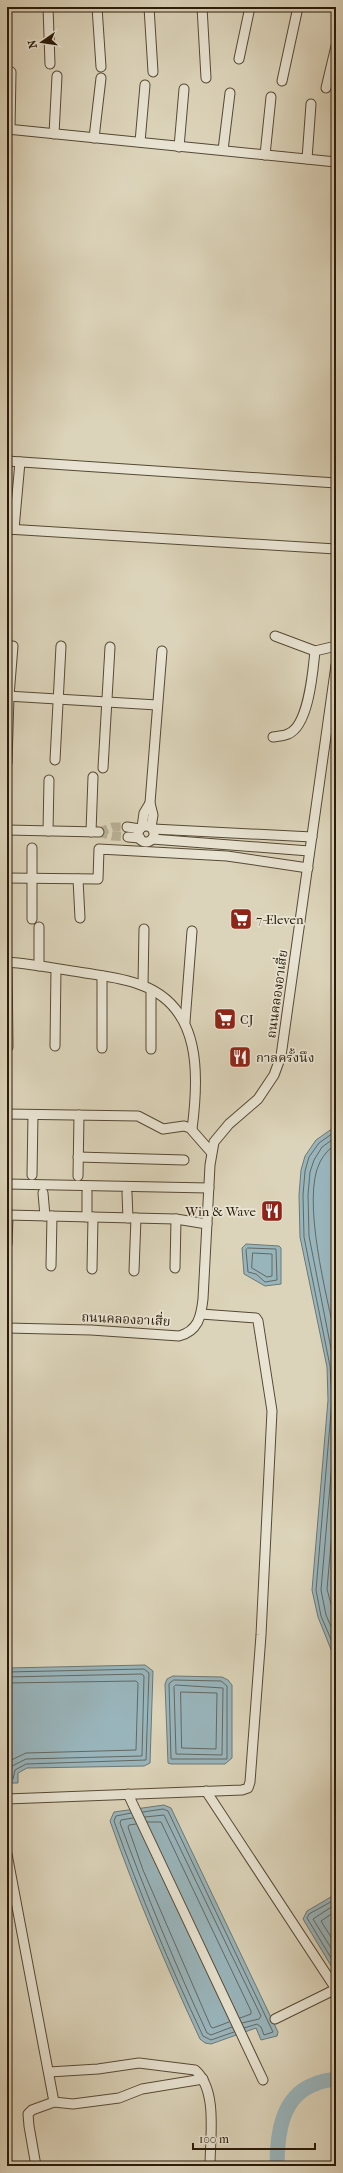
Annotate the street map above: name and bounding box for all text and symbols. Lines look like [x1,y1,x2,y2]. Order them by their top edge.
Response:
north arrow [22,22,62,62]
text: N [25,38,40,50]
supermarket icon: 7-Eleven [228,906,254,932]
place label: 7-Eleven [256,912,304,927]
street label: ถนนคลองอาเสี่ย [261,948,291,1039]
supermarket icon: CJ [212,1006,238,1032]
place label: CJ [240,1012,254,1027]
restaurant icon: กาลครั้งนึง [227,1044,253,1070]
place label: กาลครั้งนึง [256,1048,314,1065]
restaurant icon: Win & Wave [259,1198,285,1224]
place label: Win & Wave [184,1204,257,1219]
street label: ถนนคลองอาเสี่ย [81,1307,171,1329]
scale bar [193,2125,315,2151]
text: 100 m [199,2132,229,2146]

